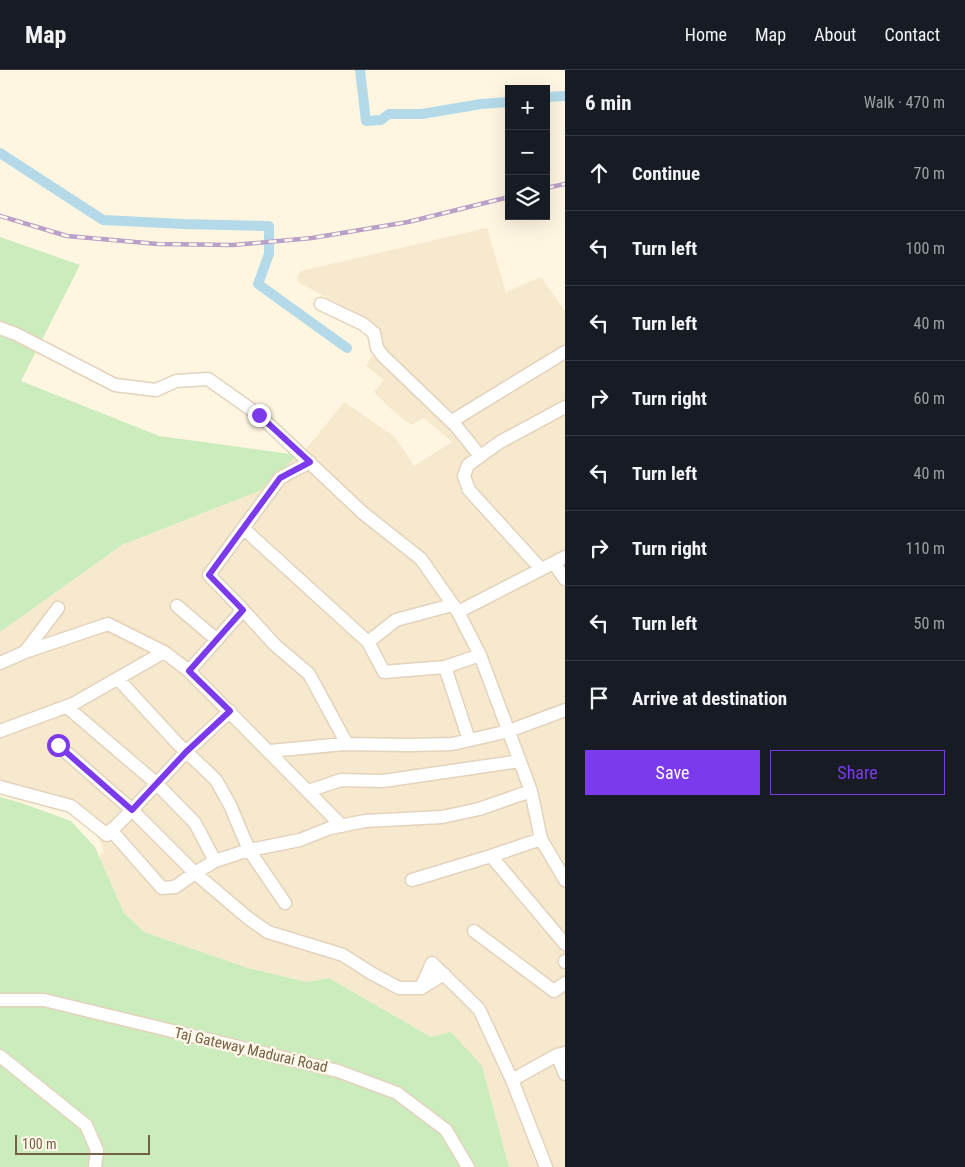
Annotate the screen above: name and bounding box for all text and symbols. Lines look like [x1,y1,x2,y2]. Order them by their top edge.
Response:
text: Map [25,21,66,49]
text: Home [685,24,727,45]
text: Map [755,24,786,45]
text: About [814,24,856,45]
text: Contact [884,24,940,45]
map controls [505,85,550,220]
button: + [505,85,550,130]
text: 6 min [585,91,632,115]
text: Walk · 470 m [864,93,945,112]
button: − [505,130,550,175]
icon: ahead [585,159,613,187]
text: Continue [632,162,700,185]
text: 70 m [913,164,945,183]
button: layers [505,175,550,220]
icon: left [585,234,613,262]
text: Turn left [632,237,697,260]
text: 100 m [906,239,945,258]
icon: left [585,309,613,337]
text: Turn left [632,312,697,335]
text: 40 m [913,314,945,333]
icon: right [585,384,613,412]
text: Turn right [632,387,707,410]
text: 60 m [913,389,945,408]
route end [248,404,271,427]
icon: left [585,459,613,487]
text: Turn left [632,462,697,485]
text: 40 m [913,464,945,483]
icon: right [585,534,613,562]
text: Turn right [632,537,707,560]
text: 110 m [906,539,945,558]
icon: left [585,609,613,637]
text: Turn left [632,612,697,635]
text: 50 m [913,614,945,633]
icon: arrive [585,684,613,712]
text: Arrive at destination [632,687,787,710]
route start [47,734,70,757]
button: Save [585,750,760,795]
button: Share [770,750,945,795]
street label: Taj Gateway Madurai Road [173,1024,329,1076]
scale bar [15,1132,150,1155]
text: 100 m [22,1136,57,1152]

